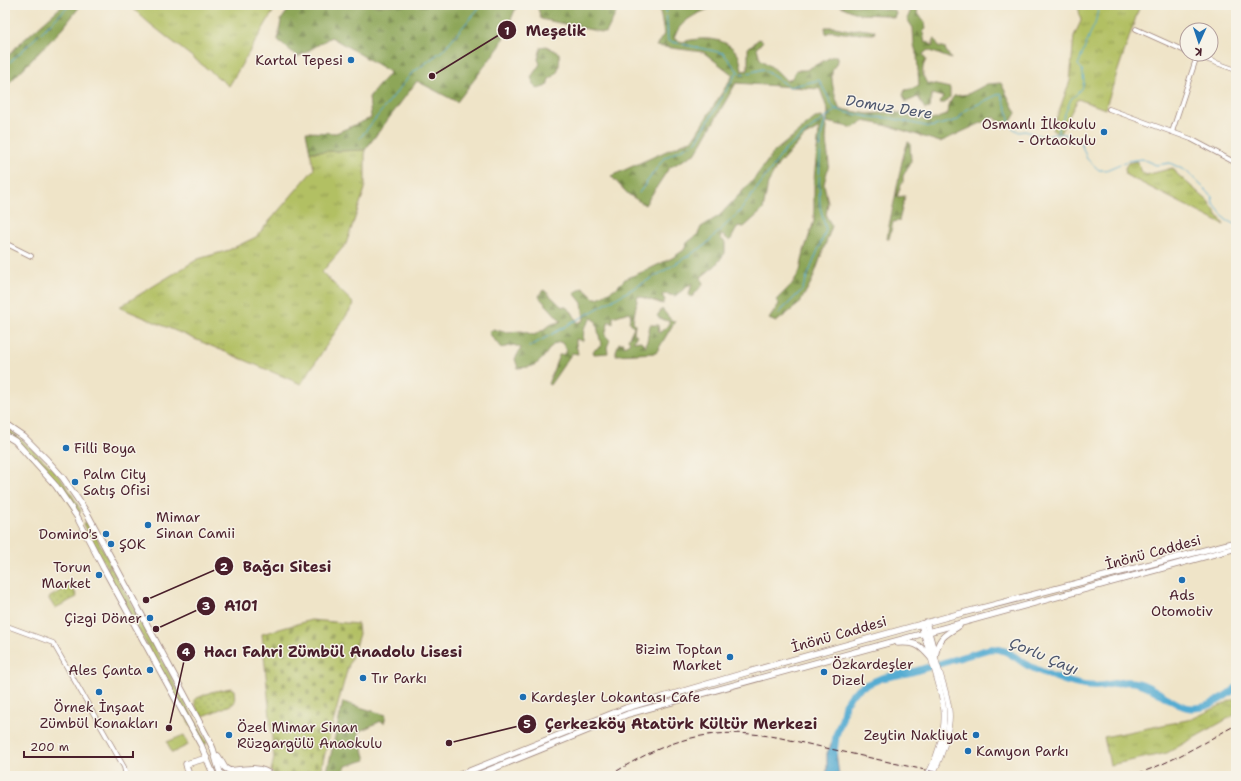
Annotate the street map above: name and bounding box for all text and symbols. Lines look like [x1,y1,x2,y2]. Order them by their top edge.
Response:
callout: Meşelik [497,17,594,44]
text: Meşelik [526,21,586,41]
north arrow [1179,22,1219,62]
text: 1 [504,23,510,39]
text: K [1194,44,1203,59]
place label: Kartal Tepesi [255,51,343,69]
marker: Kartal Tepesi [346,55,356,65]
water label: Domuz Dere [844,90,934,124]
place label: Osmanlı İlkokulu - Ortaokulu [982,115,1096,149]
marker: Osmanlı İlkokulu - Ortaokulu [1099,127,1109,137]
place label: Filli Boya [74,439,136,457]
marker: Filli Boya [61,443,71,453]
place label: Palm City Satış Ofisi [83,465,150,499]
marker: Palm City Satış Ofisi [70,477,80,487]
place label: Mimar Sinan Camii [156,508,235,542]
marker: Mimar Sinan Camii [143,520,153,530]
place label: Domino's [39,525,98,543]
marker: Domino's [101,529,111,539]
street label: İnönü Caddesi [1103,531,1203,573]
place label: ŞOK [119,535,146,553]
marker: ŞOK [106,539,116,549]
callout: Bağcı Sitesi [214,553,339,580]
text: Bağcı Sitesi [243,557,331,577]
place label: Torun Market [42,558,91,592]
text: 2 [220,559,229,575]
marker: Torun Market [94,570,104,580]
marker: Ads Otomotiv [1177,575,1187,585]
place label: Ads Otomotiv [1151,586,1213,620]
callout: A101 [196,593,266,620]
text: A101 [224,596,258,616]
text: 3 [202,598,210,614]
place label: Çizgi Döner [64,609,142,627]
street label: İnönü Caddesi [789,612,889,656]
marker: Çizgi Döner [145,613,155,623]
water label: Çorlu Çayı [1006,632,1082,680]
callout: Hacı Fahri Zümbül Anadolu Lisesi [176,639,470,666]
place label: Bizim Toptan Market [635,640,722,674]
text: Hacı Fahri Zümbül Anadolu Lisesi [204,642,462,662]
text: 4 [182,644,191,660]
marker: Bizim Toptan Market [725,652,735,662]
place label: Özkardeşler Dizel [832,655,914,689]
place label: Ales Çanta [68,661,142,679]
marker: Ales Çanta [145,665,155,675]
marker: Özkardeşler Dizel [819,667,829,677]
place label: Tır Parkı [371,669,427,687]
marker: Tır Parkı [358,673,368,683]
marker: Örnek İnşaat Zümbül Konakları [94,687,104,697]
place label: Kardeşler Lokantası Cafe [531,688,700,706]
marker: Kardeşler Lokantası Cafe [518,692,528,702]
place label: Örnek İnşaat Zümbül Konakları [40,698,158,732]
callout: Çerkezköy Atatürk Kültür Merkezi [517,710,825,737]
text: Çerkezköy Atatürk Kültür Merkezi [545,714,817,734]
text: 5 [523,716,531,732]
place label: Özel Mimar Sinan Rüzgargülü Anaokulu [237,718,382,752]
place label: Zeytin Nakliyat [864,726,968,744]
marker: Özel Mimar Sinan Rüzgargülü Anaokulu [224,730,234,740]
marker: Zeytin Nakliyat [971,730,981,740]
scale bar [24,733,133,759]
text: 200 m [30,739,69,755]
place label: Kamyon Parkı [976,742,1069,760]
marker: Kamyon Parkı [963,746,973,756]

